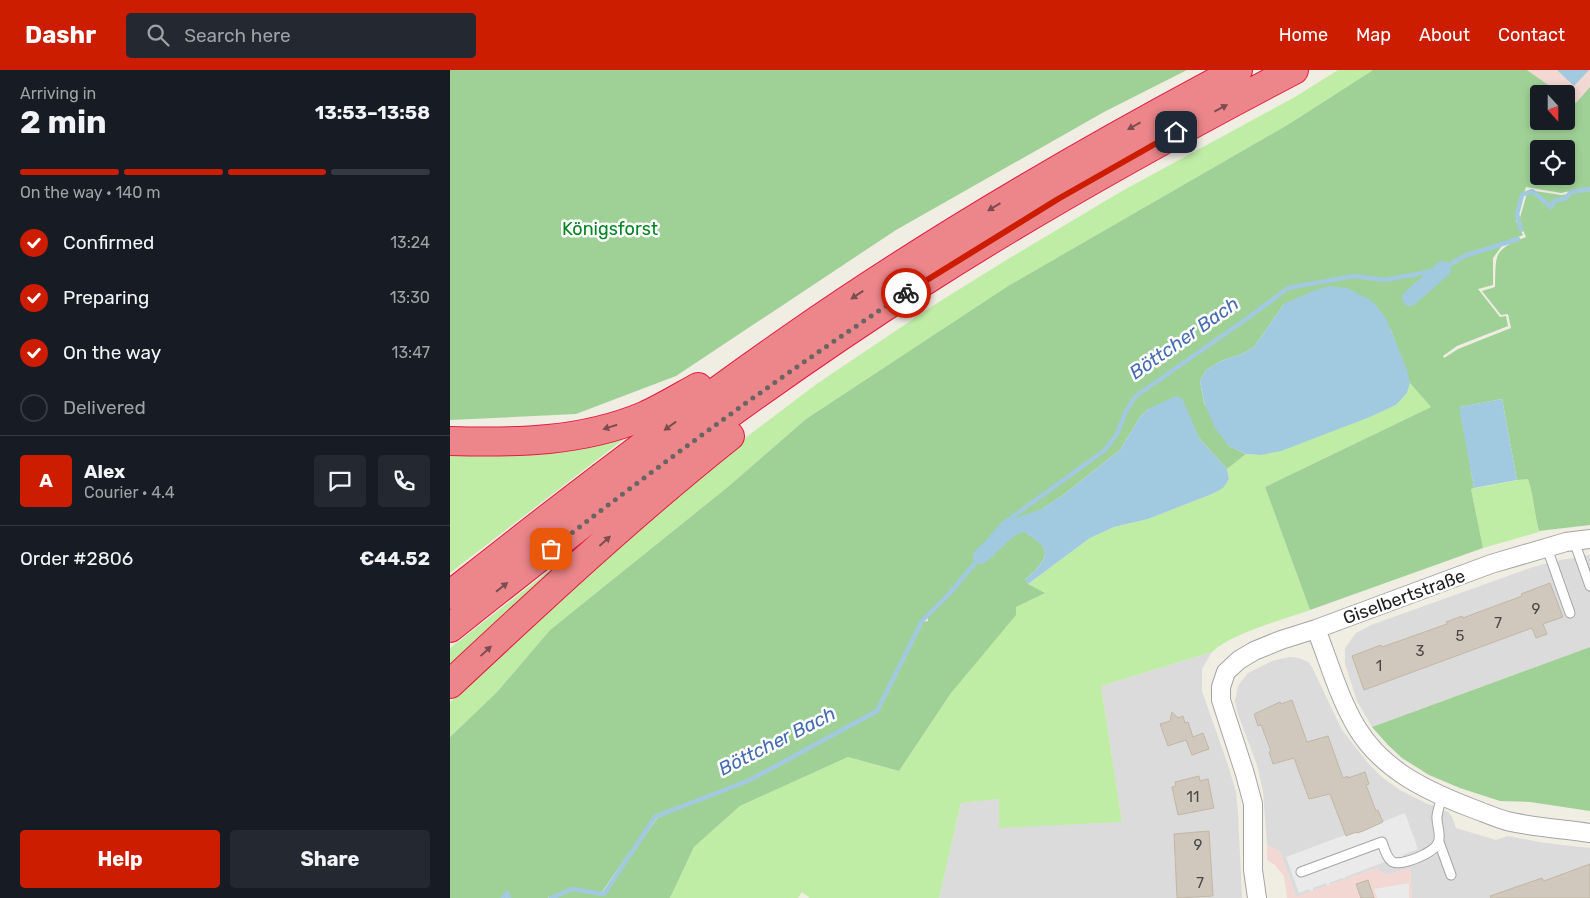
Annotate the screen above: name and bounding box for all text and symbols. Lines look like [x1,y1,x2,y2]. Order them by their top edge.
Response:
search box [126,13,476,58]
text: Dashr [25,21,96,49]
icon: search [144,21,172,49]
text: Search here [184,24,291,47]
text: Home [1279,24,1328,46]
text: Map [1356,24,1391,46]
text: About [1419,24,1470,46]
text: Contact [1498,24,1565,46]
text: Arriving in [20,84,96,103]
north arrow [1530,85,1575,130]
map controls [1530,85,1575,185]
text: 13:53–13:58 [315,101,430,124]
text: 2 min [20,103,107,141]
one-way arrow [1214,104,1229,112]
pin [1155,111,1197,153]
icon: home [1162,118,1190,146]
one-way arrow [1127,122,1142,130]
button: locate [1530,140,1575,185]
text: On the way · 140 m [20,183,160,202]
one-way arrow [987,203,1000,212]
park label: Königsforst [562,218,658,240]
icon: check [20,229,48,257]
text: Confirmed [63,231,154,254]
text: 13:24 [390,233,430,252]
courier [881,268,931,318]
icon: bike [892,279,920,307]
icon: check [20,284,48,312]
text: Preparing [63,286,149,309]
text: 13:30 [390,288,430,307]
one-way arrow [850,290,864,299]
water label: Böttcher Bach [1125,292,1243,384]
icon: check [20,339,48,367]
text: On the way [63,341,161,364]
text: 13:47 [392,343,430,362]
text: Delivered [63,396,146,419]
one-way arrow [664,420,677,431]
one-way arrow [602,423,617,431]
button: chat [314,455,366,507]
button: phone [378,455,430,507]
text: Alex [84,460,125,483]
text: A [39,469,53,492]
text: Courier · 4.4 [84,483,175,502]
pin [530,528,572,570]
icon: bag [537,535,565,563]
one-way arrow [599,535,611,547]
text: Order #2806 [20,547,133,570]
text: €44.52 [359,547,430,570]
street label: Giselbertstraße [1340,565,1468,629]
one-way arrow [495,582,509,592]
house number: 9 [1532,600,1541,618]
house number: 7 [1494,614,1502,632]
house number: 5 [1456,627,1465,645]
house number: 3 [1415,642,1425,660]
one-way arrow [479,645,491,657]
house number: 1 [1376,657,1382,675]
water label: Böttcher Bach [715,702,839,780]
house number: 11 [1187,788,1199,806]
button: Help [20,830,220,888]
button: Share [230,830,430,888]
house number: 9 [1194,836,1203,854]
house number: 7 [1196,874,1204,892]

